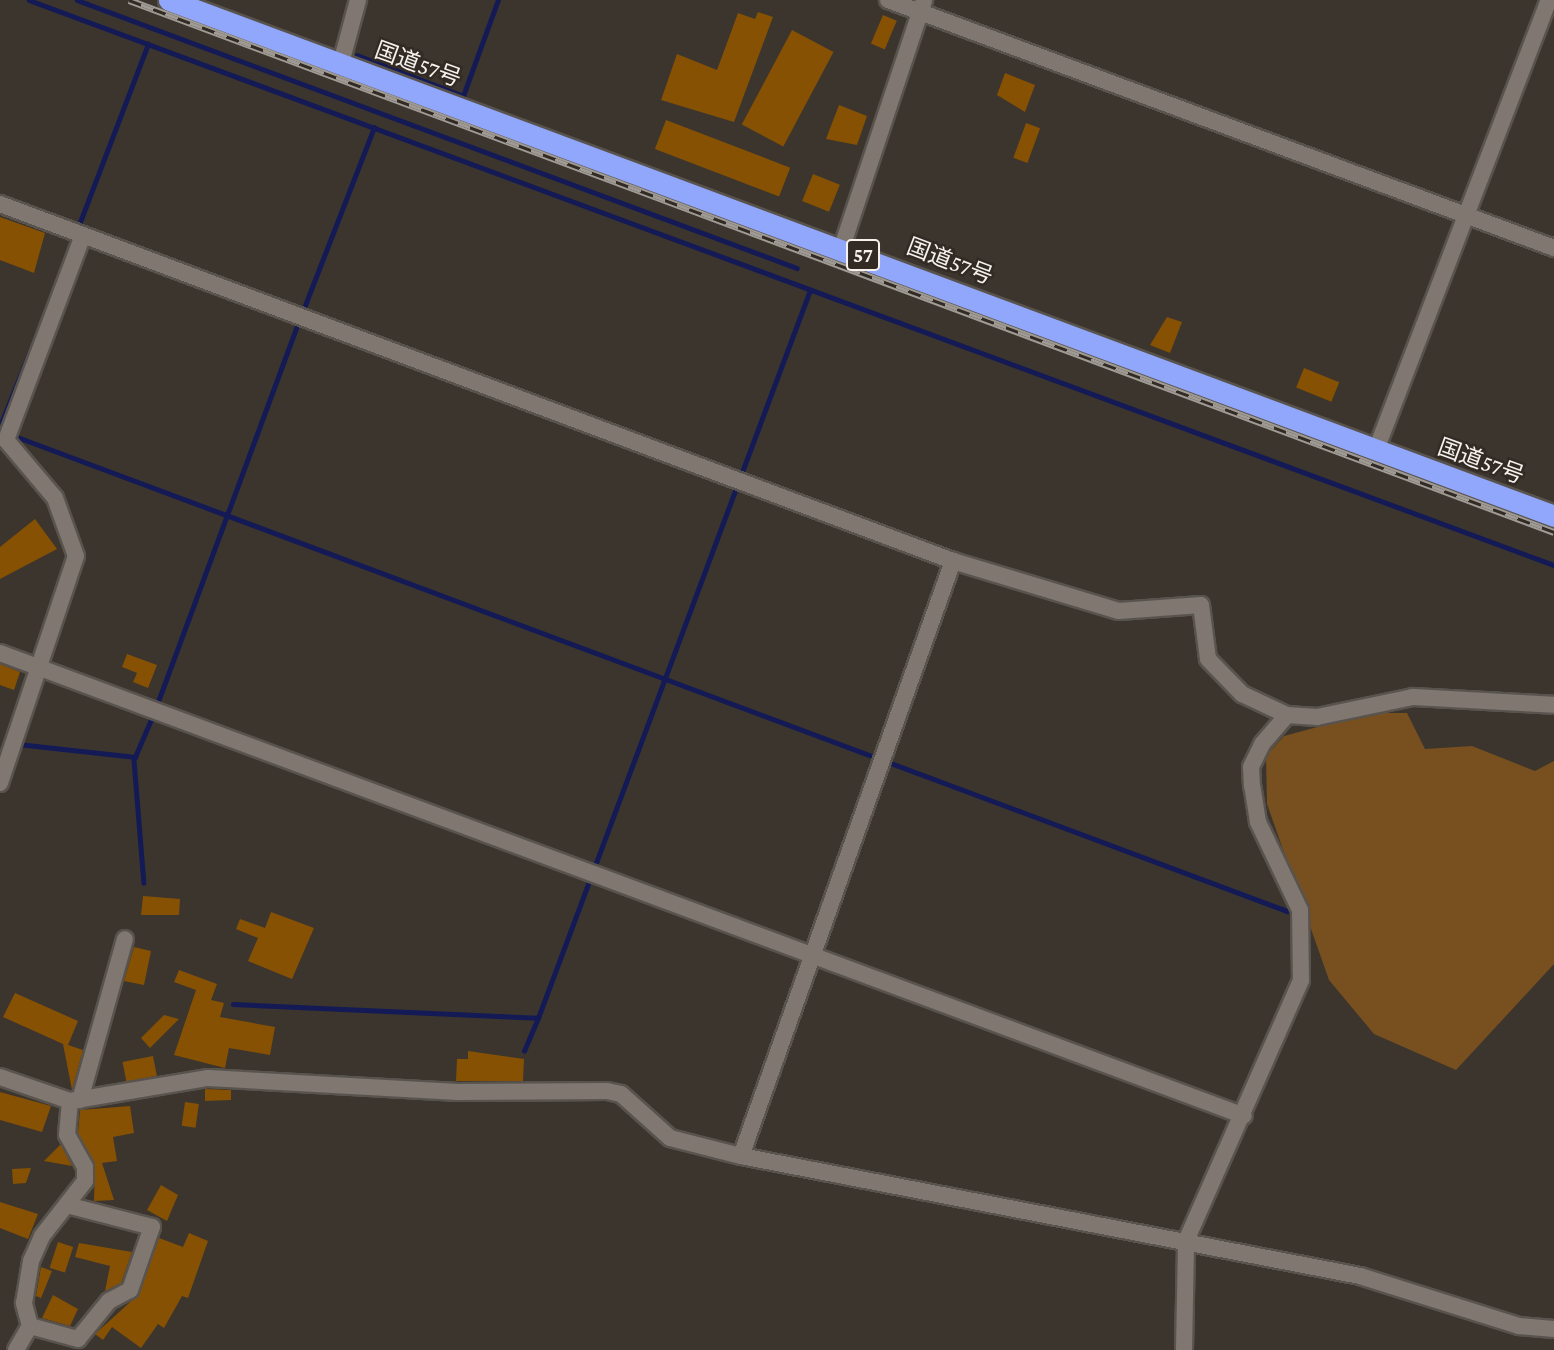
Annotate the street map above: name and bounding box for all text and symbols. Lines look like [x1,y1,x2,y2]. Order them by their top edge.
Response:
street label: 国道57号 [371,36,465,92]
street label: 国道57号 [903,232,997,290]
road number: 57 [846,238,880,272]
street label: 国道57号 [1434,433,1528,489]

